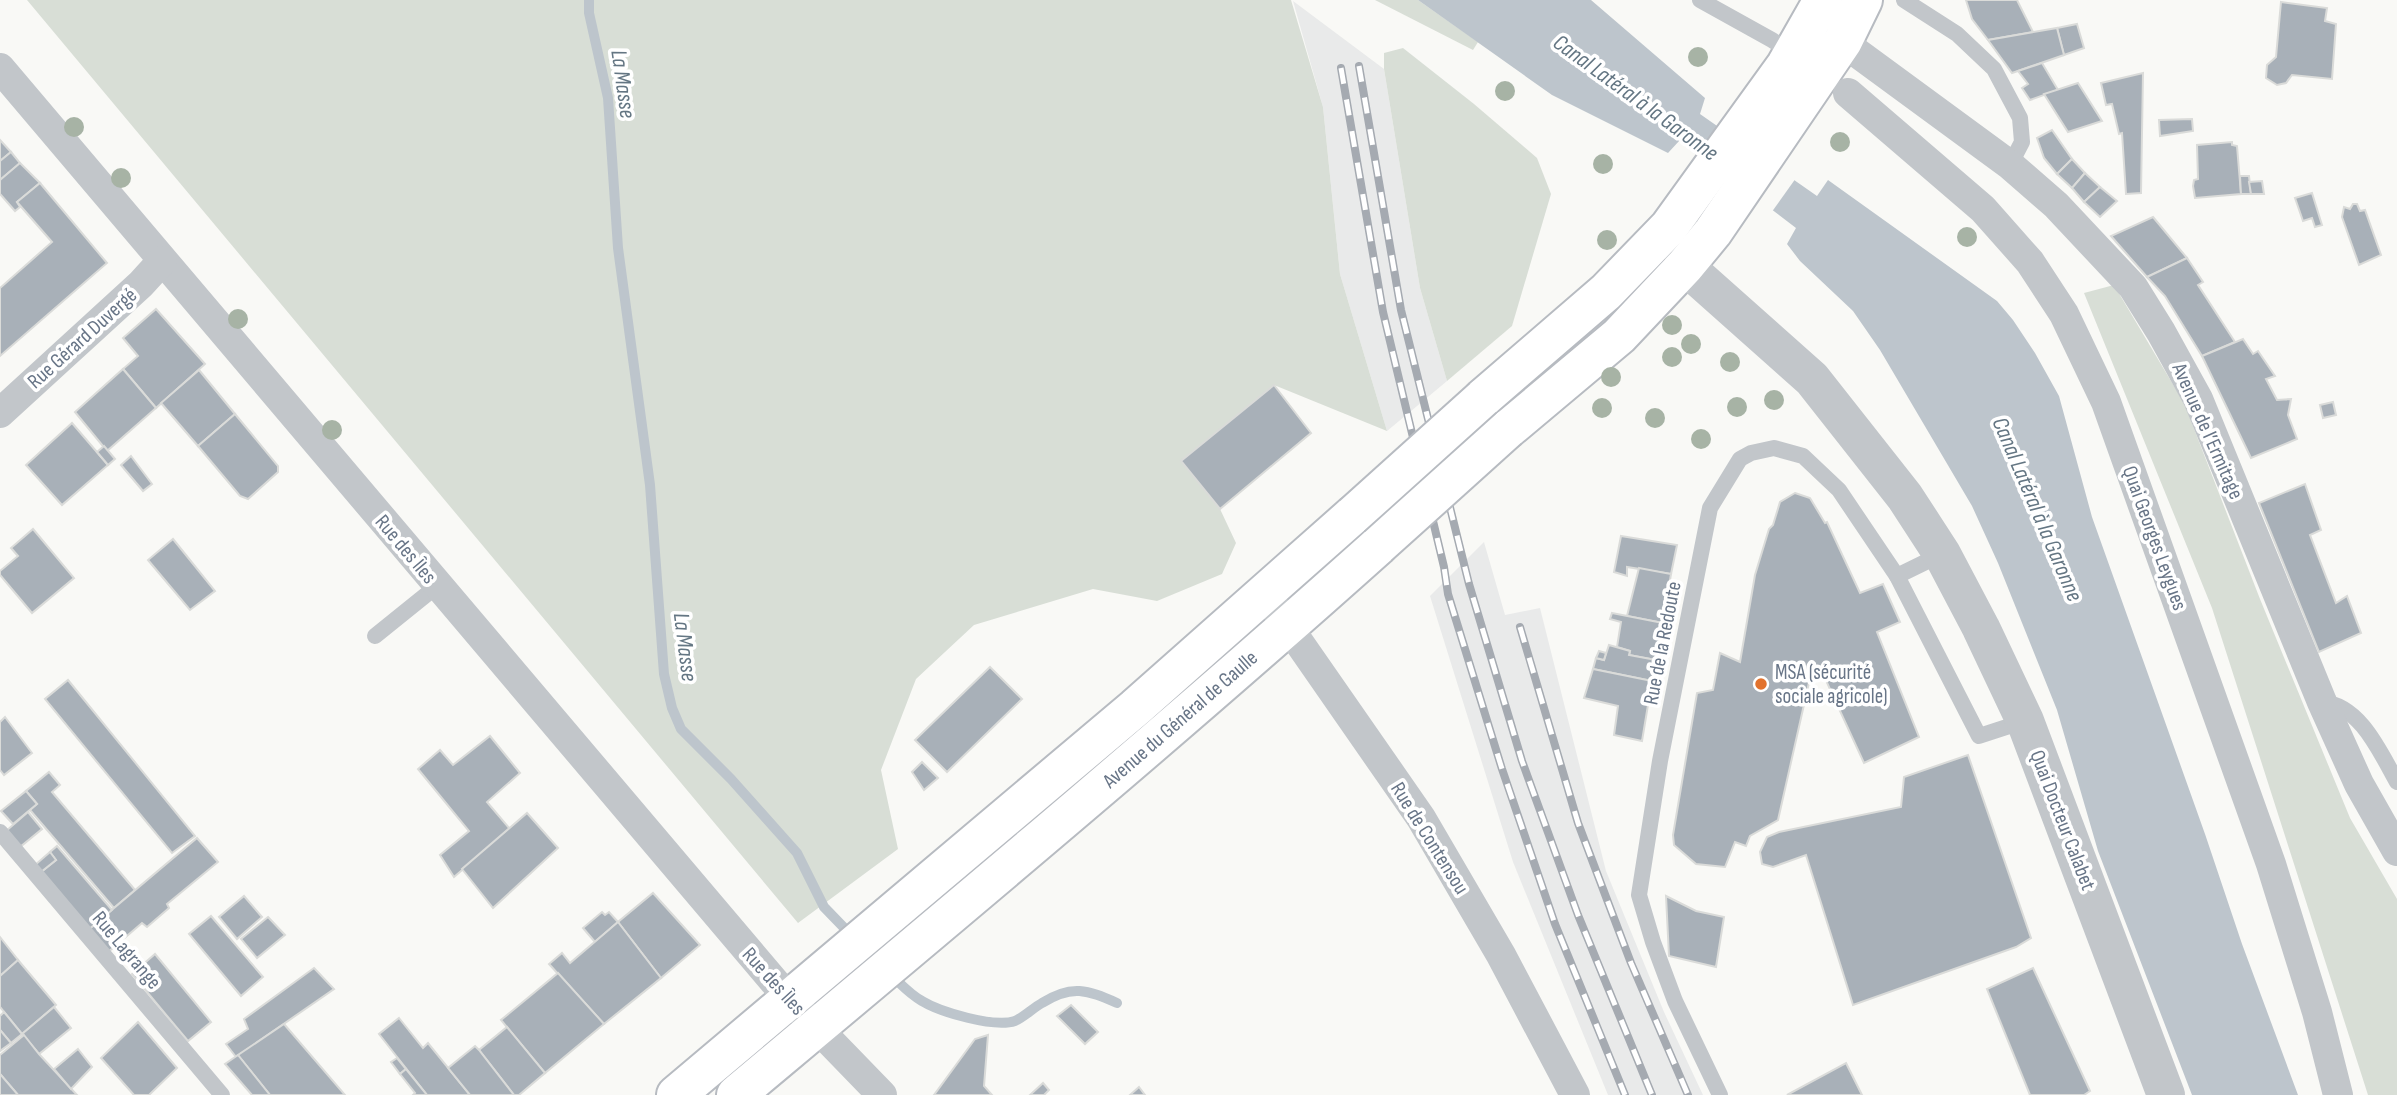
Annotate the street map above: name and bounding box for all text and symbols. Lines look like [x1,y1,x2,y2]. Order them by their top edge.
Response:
water label: Canal Latéral à la Garonne [1547,28,1724,167]
water label: La Masse [604,48,642,120]
street label: Rue Gérard Duvergé [23,283,142,394]
street label: Avenue de l’Ermitage [2166,358,2249,503]
water label: Canal Latéral à la Garonne [1986,413,2089,606]
street label: Quai Georges Leygues [2117,463,2192,614]
street label: Rue des Îles [370,510,442,589]
street label: Rue de la Redoute [1638,579,1687,707]
water label: La Masse [667,611,703,683]
street label: Avenue du Général de Gaulle [1097,645,1263,794]
place label: MSA (sécurité sociale agricole) [1775,660,1888,709]
marker: MSA (sécurité sociale agricole) [1753,676,1769,692]
street label: Quai Docteur Calabet [2024,747,2101,894]
street label: Rue de Contensou [1385,778,1474,899]
street label: Rue Lagrange [87,906,166,994]
street label: Rue des Îles [737,942,811,1020]

